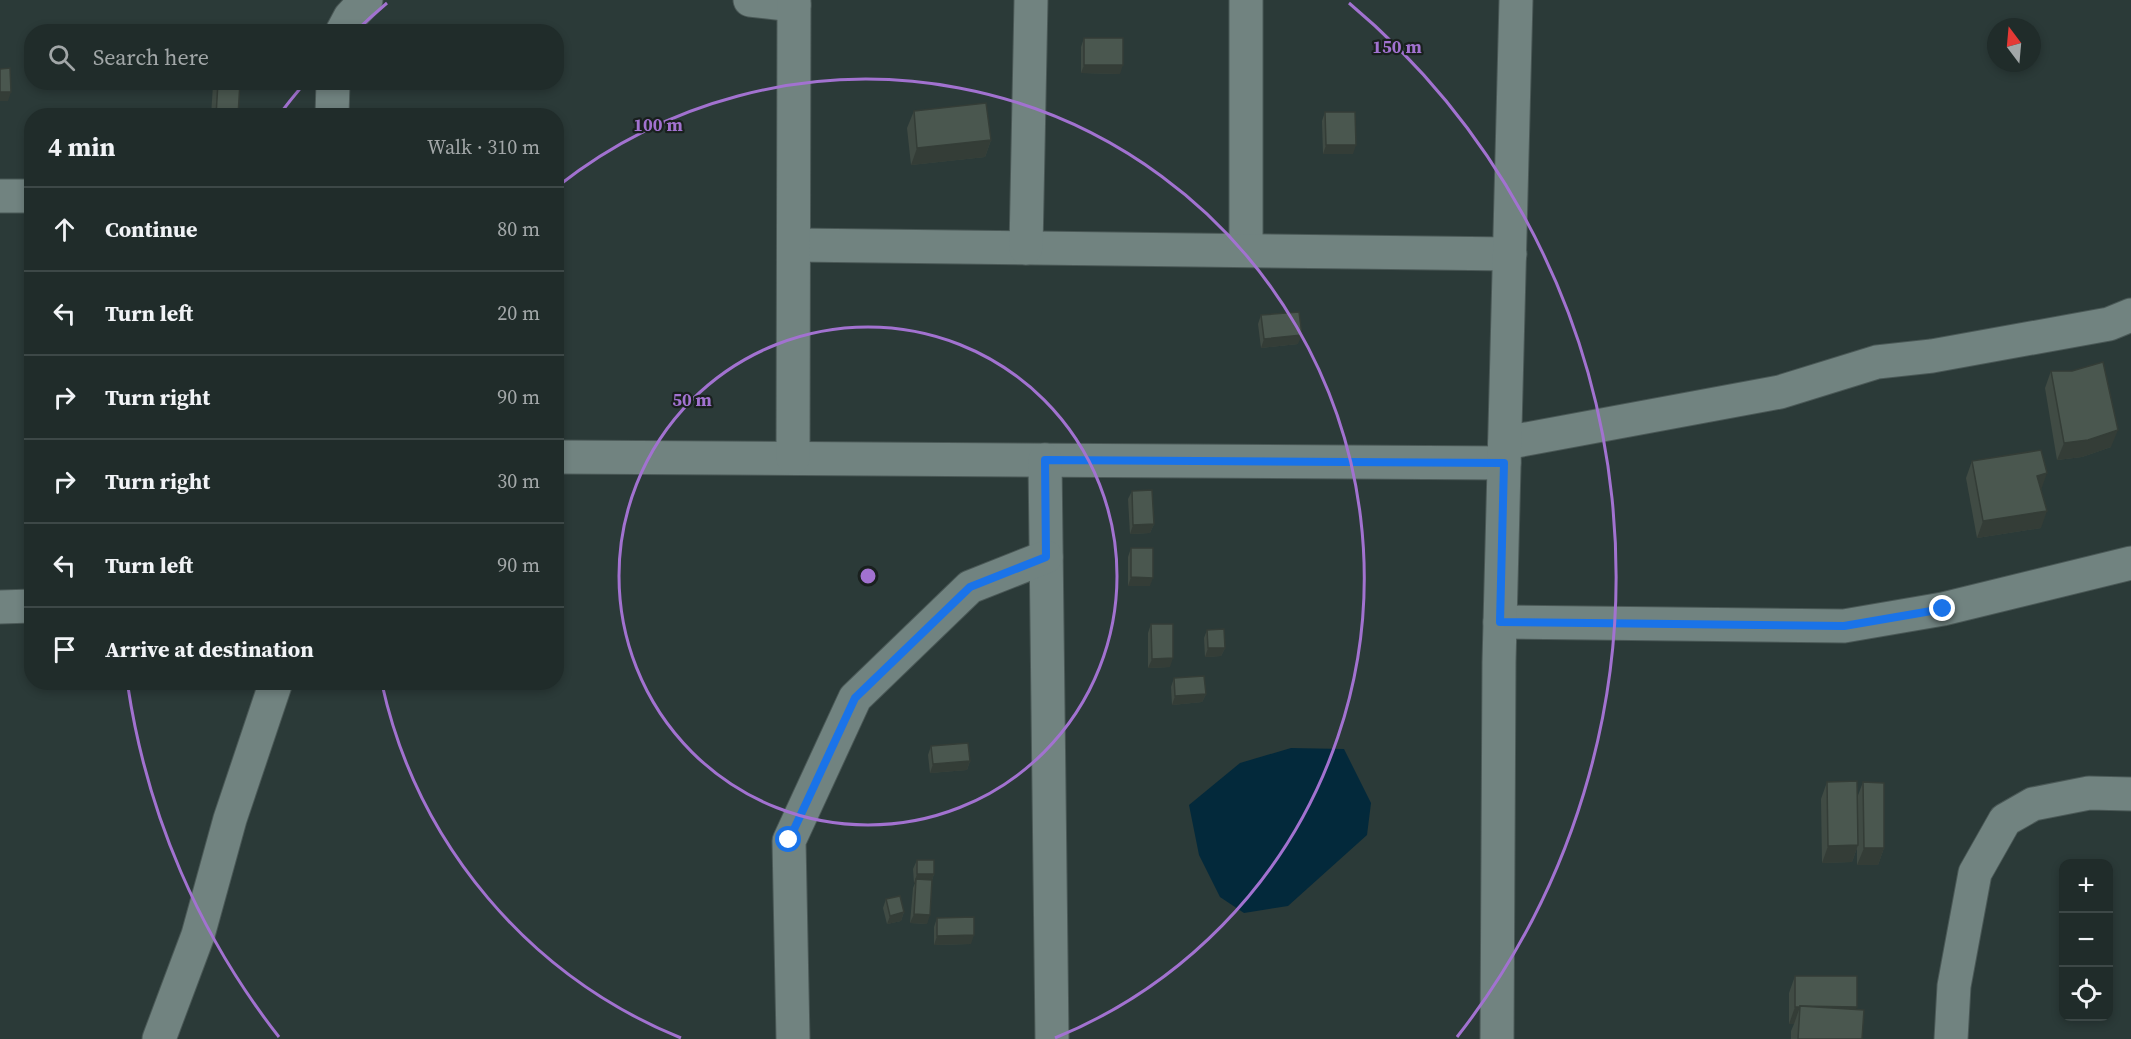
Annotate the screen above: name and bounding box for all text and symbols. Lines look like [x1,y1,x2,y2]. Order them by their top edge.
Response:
north arrow [1987,18,2041,72]
search box [24,24,564,90]
text: 150 m [1372,34,1422,59]
icon: search [45,41,78,74]
text: Search here [93,42,209,72]
text: 100 m [633,112,683,137]
text: 4 min [48,129,115,165]
text: Walk · 310 m [427,133,540,161]
icon: ahead [48,213,81,246]
text: Continue [105,214,198,244]
text: 80 m [497,215,540,243]
icon: left [48,297,81,330]
text: Turn left [105,298,193,328]
text: 20 m [497,299,540,327]
icon: right [48,381,81,414]
text: Turn right [105,382,210,412]
text: 90 m [497,383,540,411]
text: 50 m [672,387,712,412]
icon: right [48,465,81,498]
text: Turn right [105,466,210,496]
text: 30 m [497,467,540,495]
icon: left [48,549,81,582]
text: Turn left [105,550,193,580]
text: 90 m [497,551,540,579]
centre of rings [858,566,878,586]
route end [1929,595,1955,621]
icon: arrive [48,633,81,666]
text: Arrive at destination [105,634,314,664]
route start [775,826,801,852]
map controls [2059,859,2113,1021]
button: + [2059,859,2113,913]
button: − [2059,913,2113,967]
button: locate [2059,967,2113,1021]

